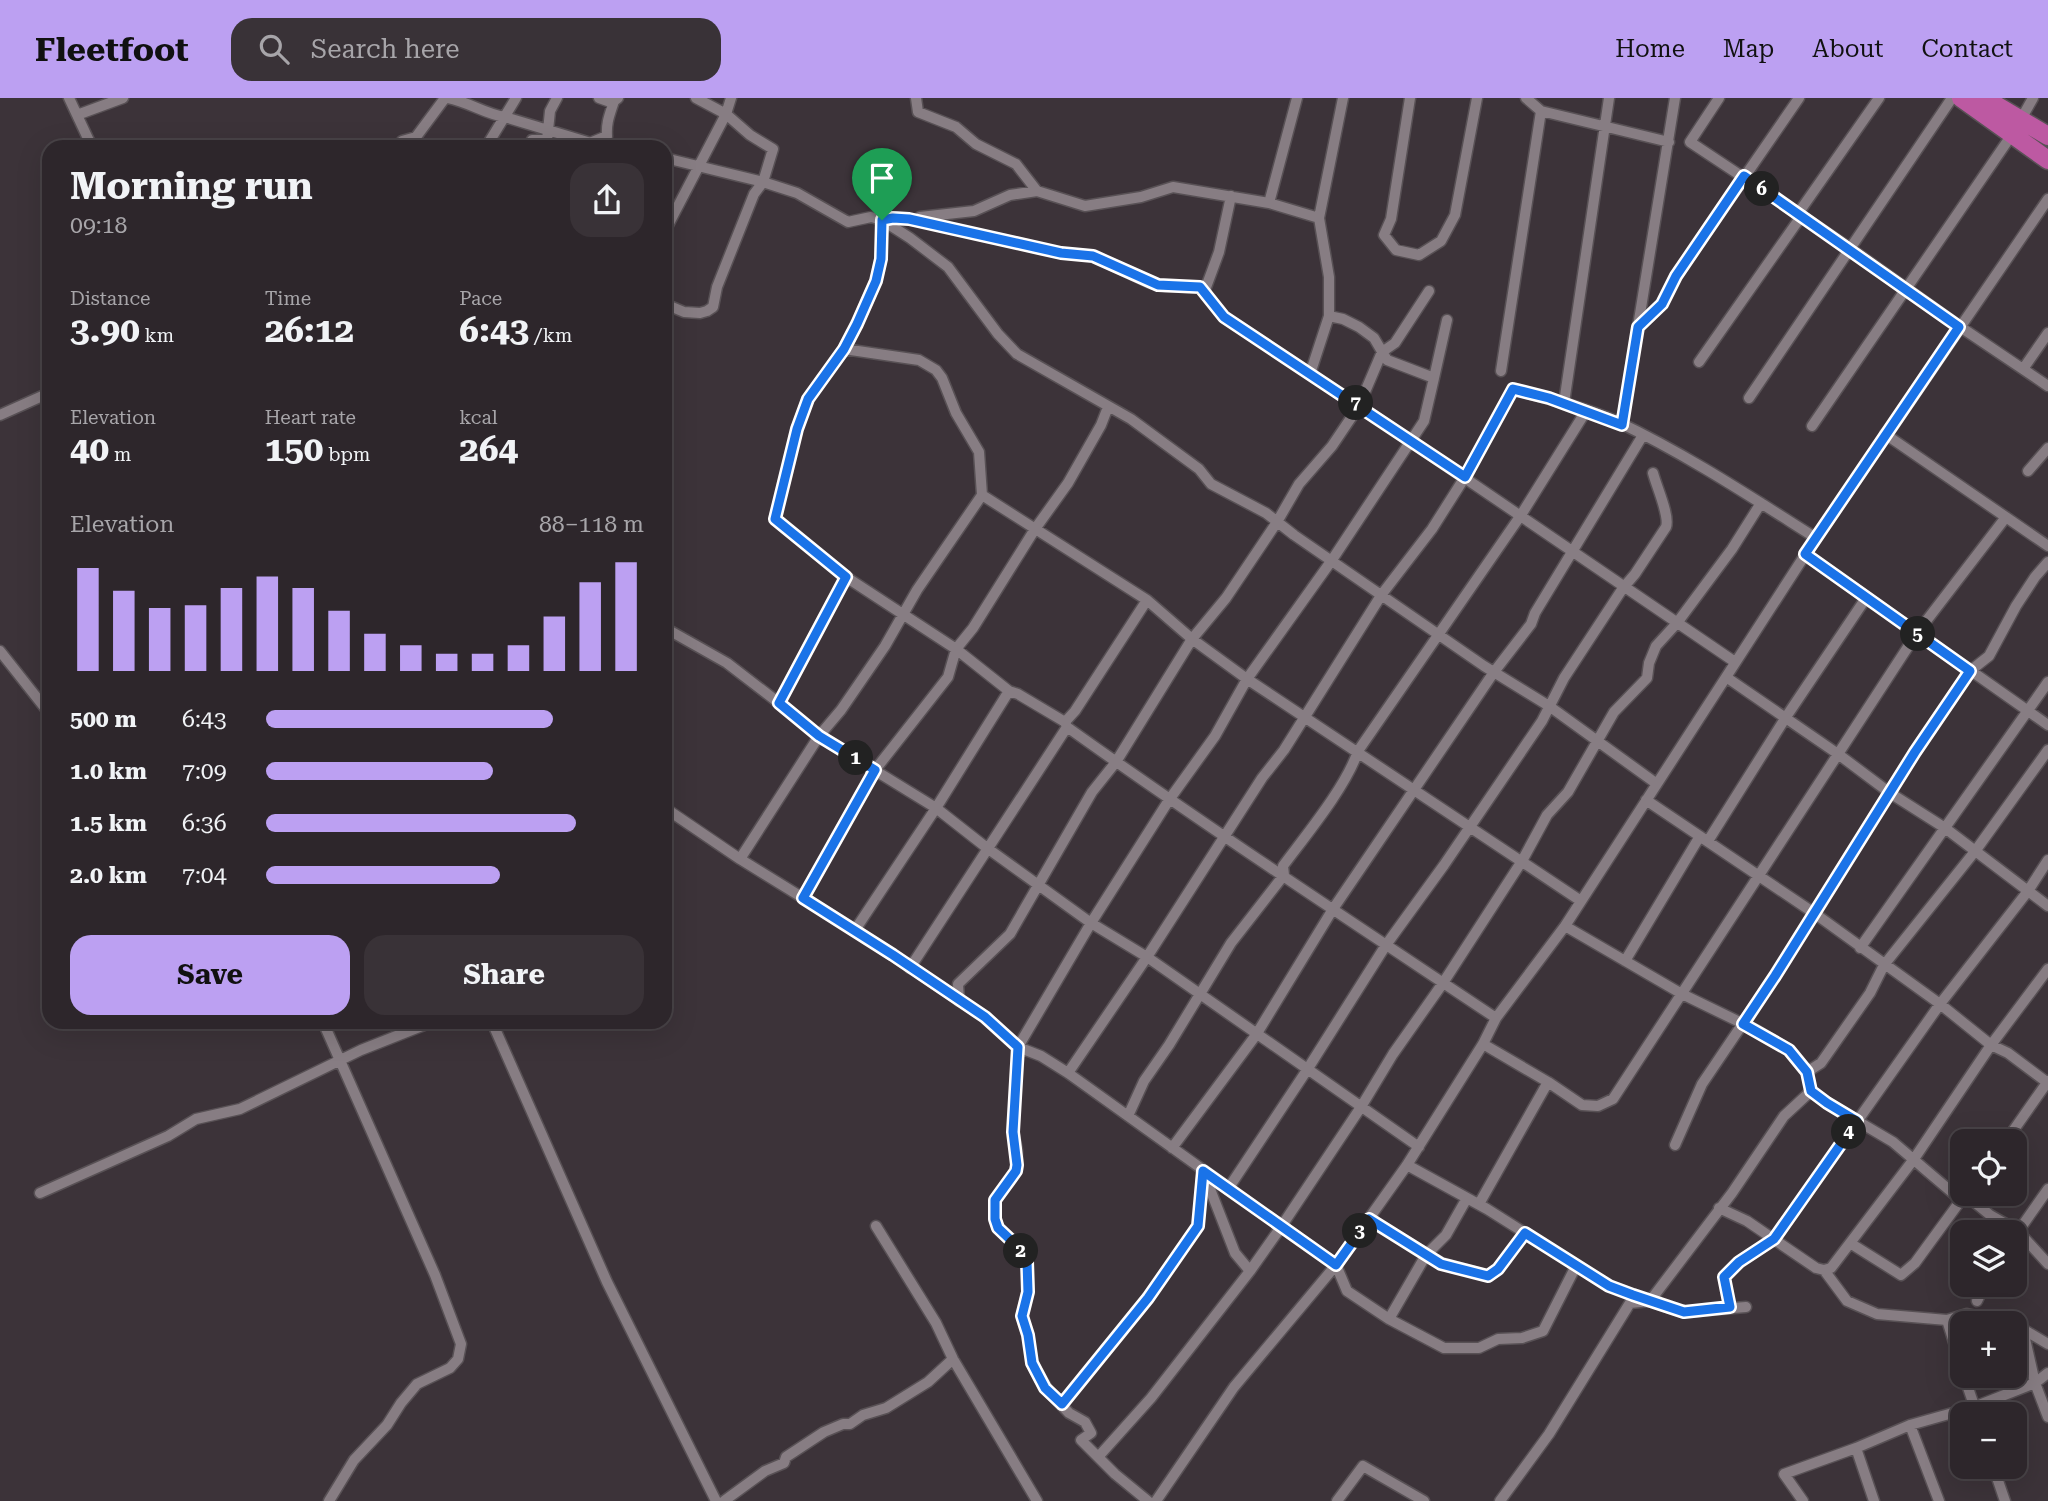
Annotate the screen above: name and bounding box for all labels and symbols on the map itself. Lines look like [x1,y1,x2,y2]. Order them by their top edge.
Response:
pin [852,148,912,220]
pin: 6 [1744,172,1780,206]
pin: 7 [1338,386,1374,420]
pin: 5 [1900,616,1936,652]
pin: 1 [838,740,874,776]
pin: 4 [1832,1114,1867,1150]
pin: 3 [1342,1214,1378,1248]
pin: 2 [1004,1234,1038,1268]

